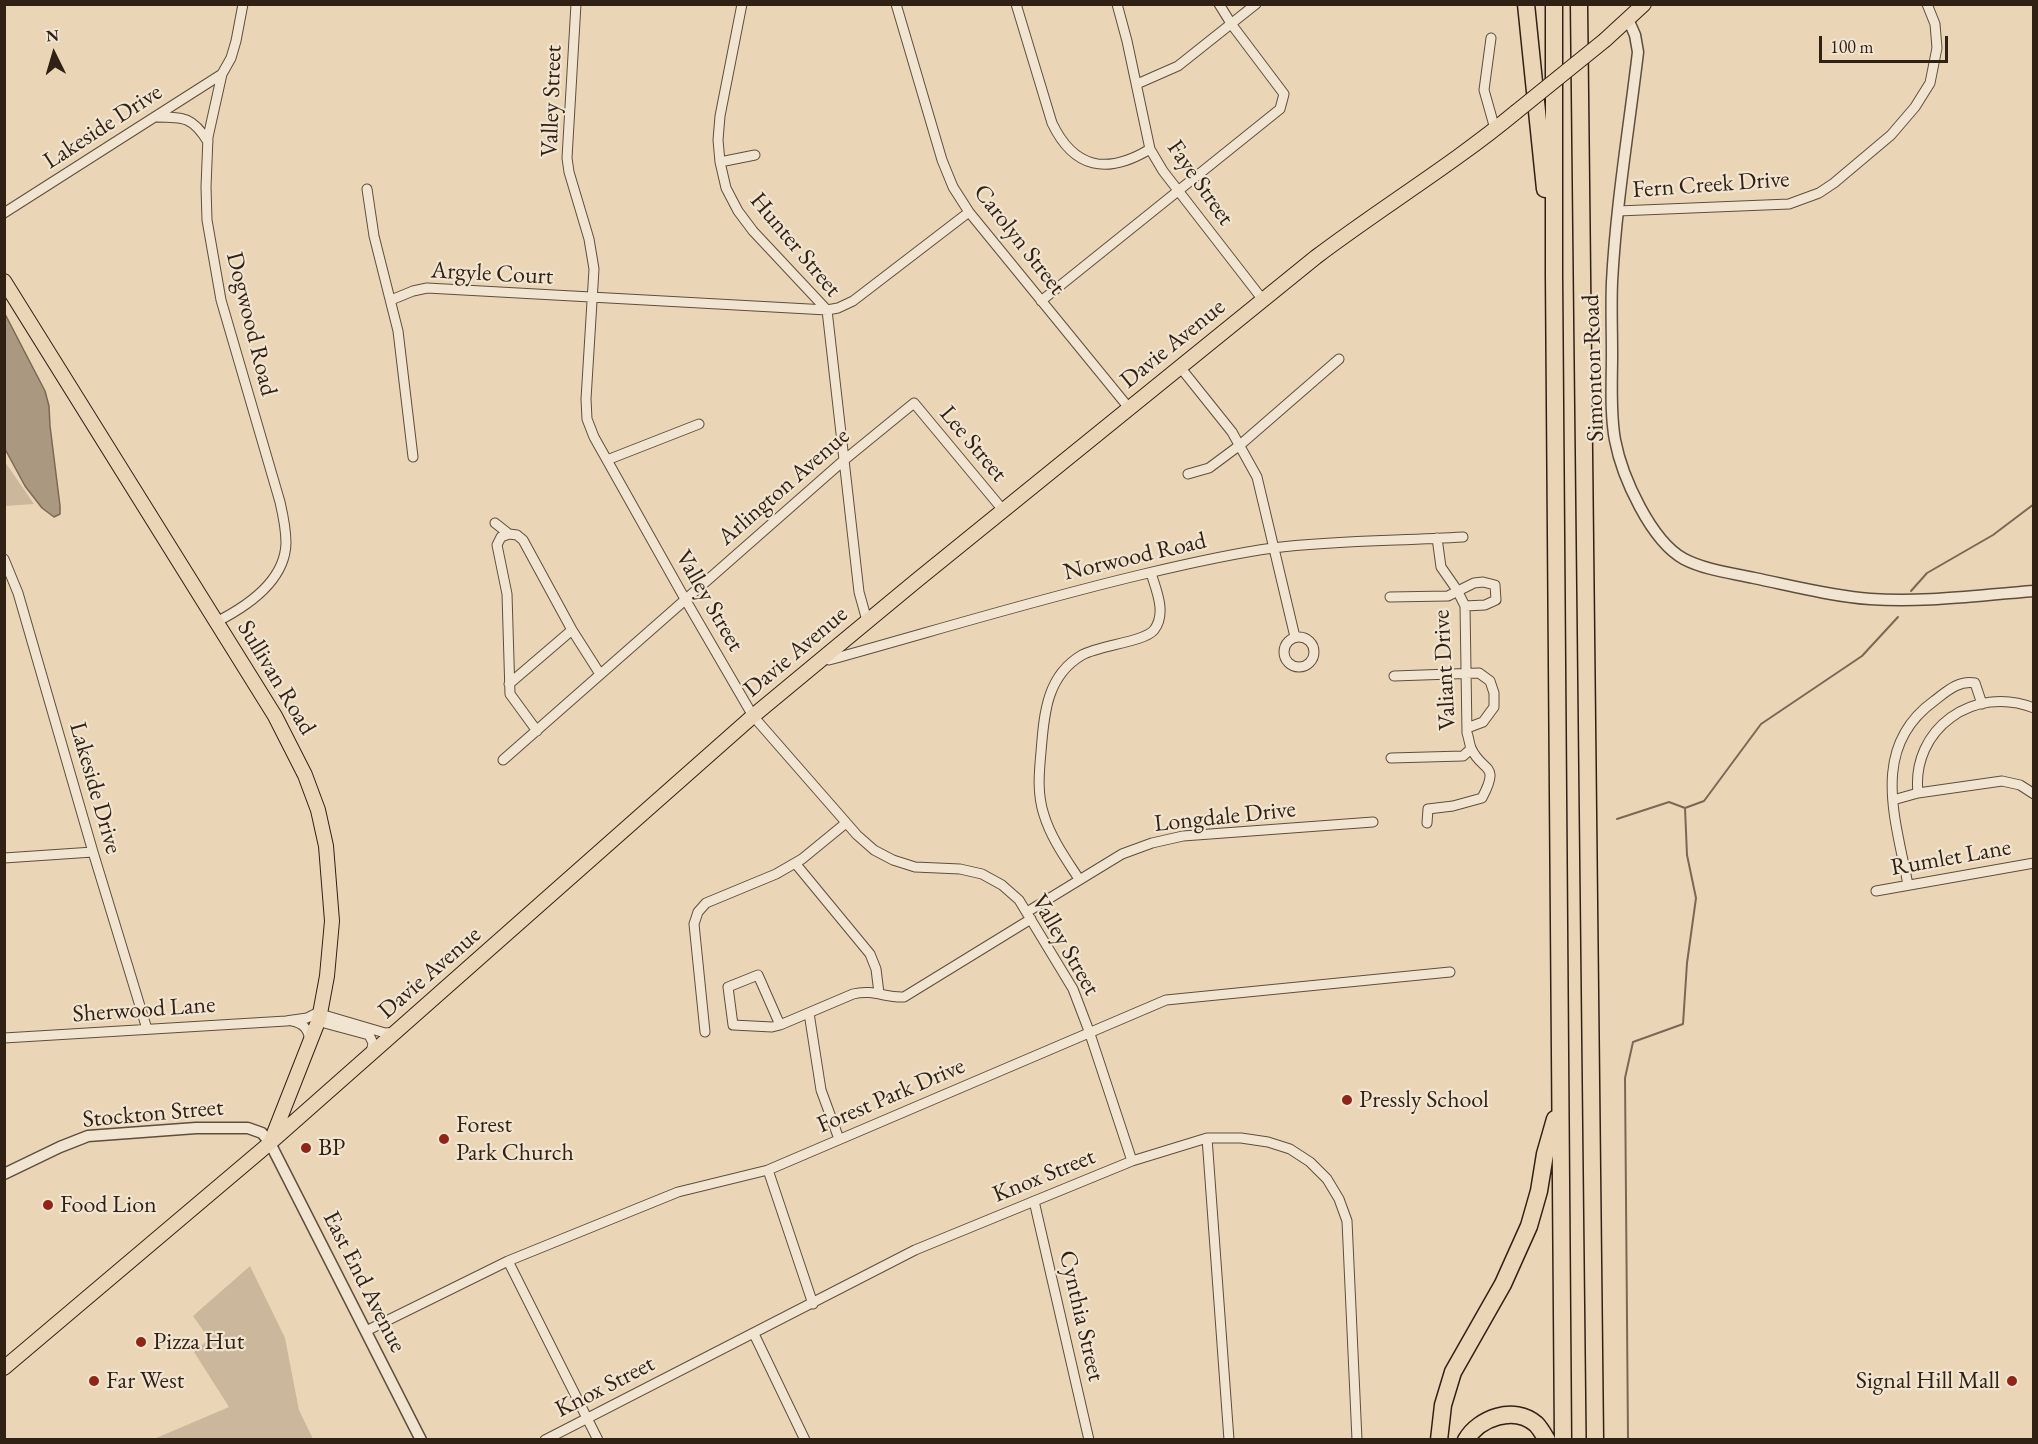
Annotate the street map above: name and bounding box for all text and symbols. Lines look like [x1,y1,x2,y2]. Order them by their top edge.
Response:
north arrow [24,24,84,84]
scale bar [1822,24,1951,62]
text: N [45,25,60,47]
text: 100 m [1830,35,1874,58]
street label: Valley Street [536,44,568,158]
street label: Lakeside Drive [38,78,168,176]
street label: Faye Street [1160,135,1240,231]
street label: Fern Creek Drive [1632,165,1790,205]
street label: Carolyn Street [967,179,1071,301]
street label: Hunter Street [743,187,847,303]
street label: Dogwood Road [219,249,283,399]
street label: Argyle Court [430,256,554,292]
street label: Davie Avenue [1115,293,1231,395]
street label: Simonton Road [1577,294,1611,442]
street label: Lee Street [933,400,1013,488]
street label: Arlington Avenue [712,422,856,552]
street label: Norwood Road [1061,527,1209,587]
street label: Valley Street [668,545,750,657]
street label: Davie Avenue [738,600,854,704]
street label: Valiant Drive [1427,609,1463,731]
street label: Sullivan Road [231,615,321,741]
street label: Lakeside Drive [62,719,128,857]
street label: Longdale Drive [1153,795,1297,839]
street label: Rumlet Lane [1889,833,2013,883]
street label: Valley Street [1024,889,1106,1001]
street label: Davie Avenue [373,921,487,1025]
street label: Sherwood Lane [72,991,216,1029]
street label: Forest Park Drive [813,1052,969,1140]
place label: Pressly School [1359,1086,1489,1114]
marker: Pressly School [1340,1093,1354,1107]
street label: Stockton Street [81,1094,225,1134]
place label: Forest Park Church [456,1111,574,1167]
marker: Forest Park Church [437,1132,451,1146]
place label: BP [318,1134,345,1162]
marker: BP [299,1141,313,1155]
street label: Knox Street [989,1142,1099,1210]
place label: Food Lion [60,1191,157,1219]
marker: Food Lion [41,1198,55,1212]
street label: East End Avenue [316,1207,412,1357]
street label: Cynthia Street [1052,1248,1110,1384]
place label: Pizza Hut [153,1328,244,1356]
marker: Pizza Hut [134,1335,148,1349]
street label: Knox Street [550,1350,660,1424]
place label: Far West [106,1367,184,1395]
place label: Signal Hill Mall [1856,1367,2000,1395]
marker: Far West [87,1374,101,1388]
marker: Signal Hill Mall [2005,1374,2019,1388]

